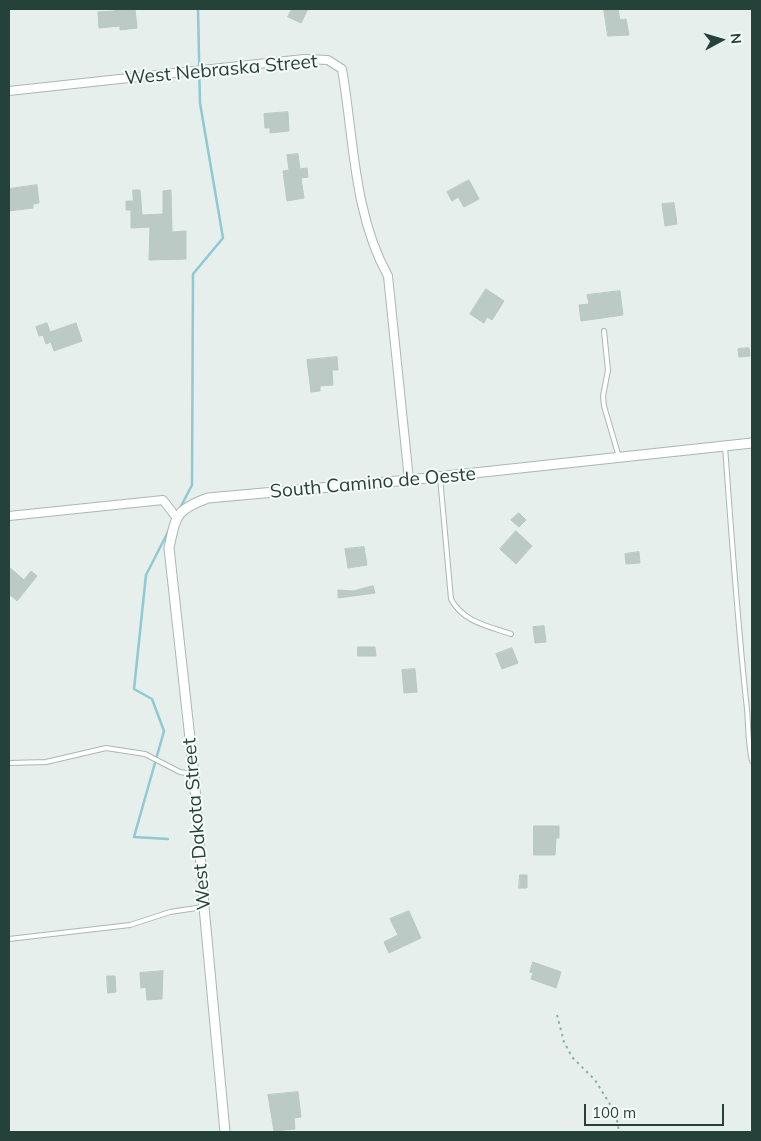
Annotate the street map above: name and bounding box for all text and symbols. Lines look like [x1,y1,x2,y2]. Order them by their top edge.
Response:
north arrow [696,15,746,65]
text: N [726,32,745,45]
street label: West Nebraska Street [124,50,318,90]
street label: South Camino de Oeste [269,463,477,503]
street label: West Dakota Street [178,737,216,911]
scale bar [586,1094,726,1126]
text: 100 m [592,1103,636,1122]

